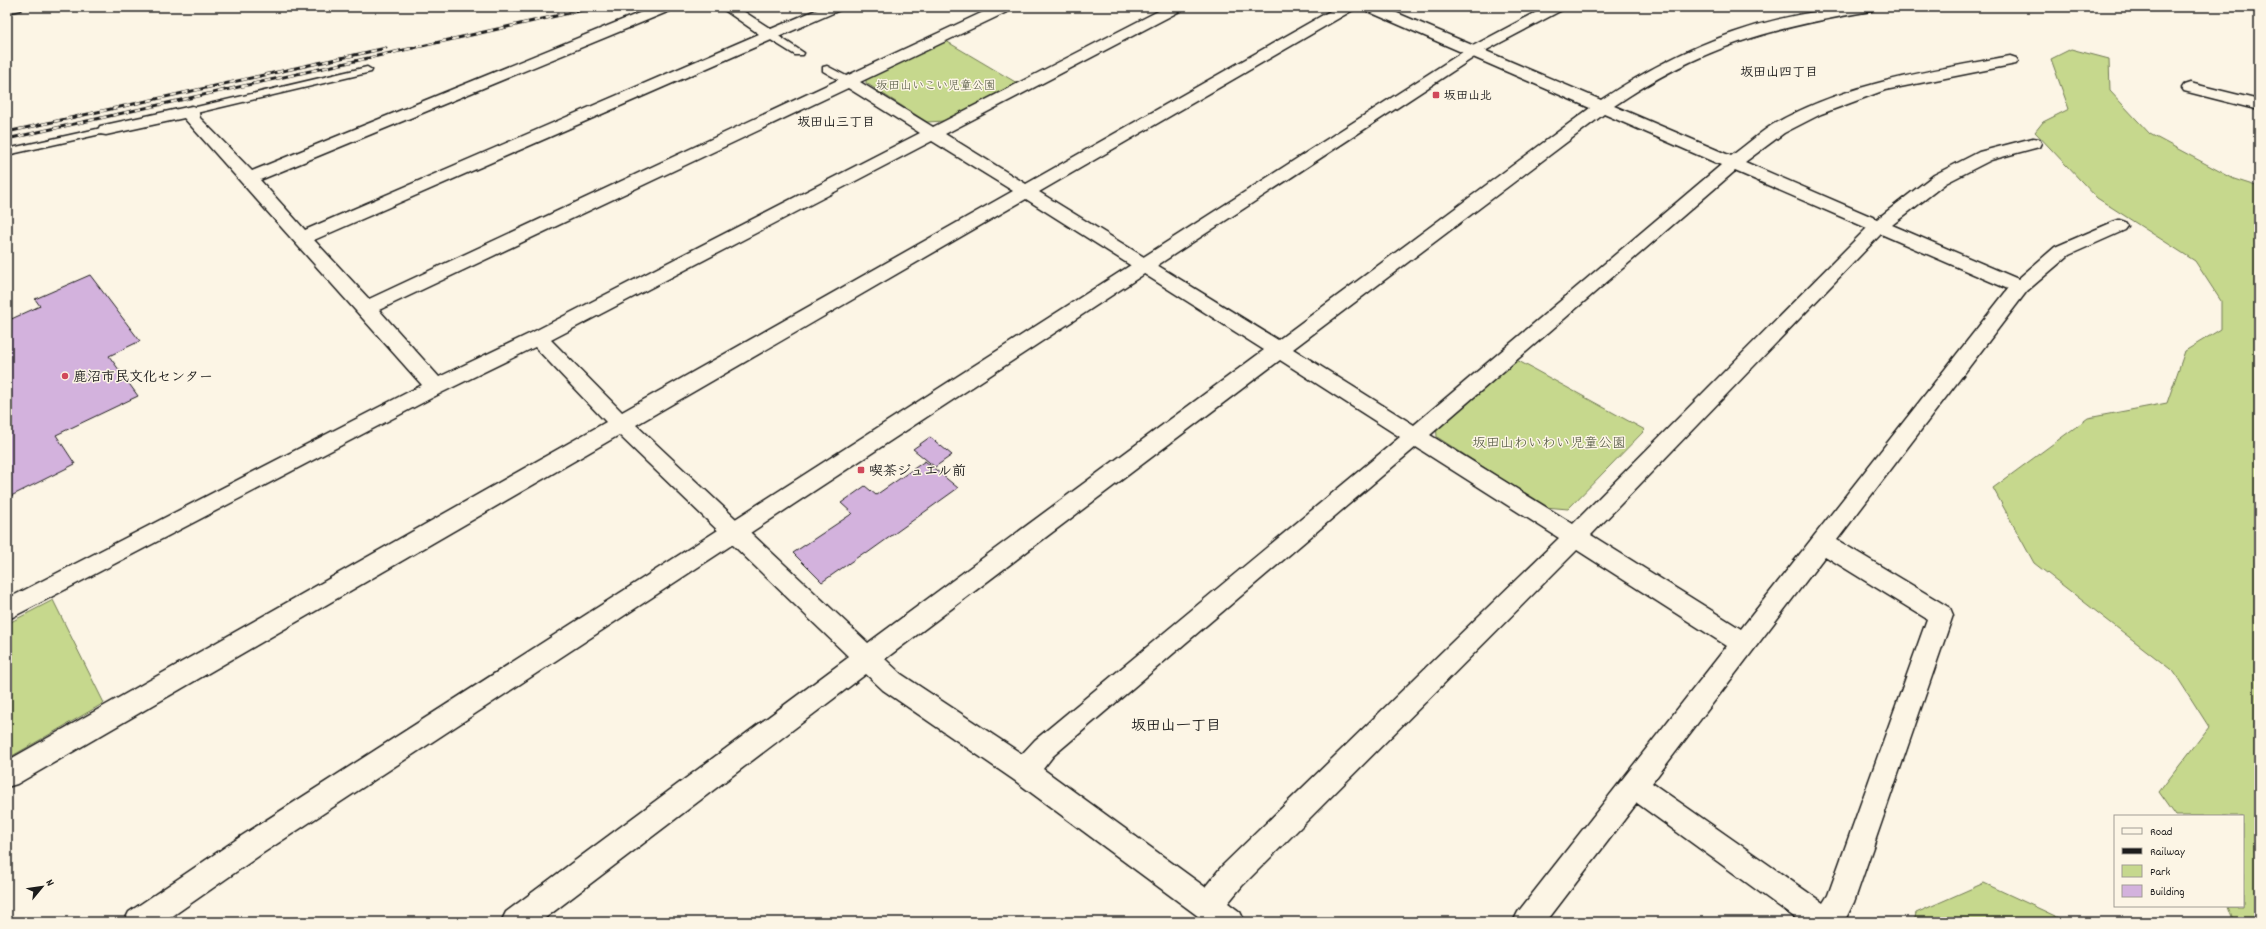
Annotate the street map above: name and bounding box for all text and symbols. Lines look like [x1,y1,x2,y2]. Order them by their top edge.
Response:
district label: 坂田山四丁目 [1740,64,1818,83]
park label: 坂田山いこい児童公園 [876,78,996,95]
place label: 坂田山北 [1444,88,1492,105]
marker: 坂田山北 [1431,90,1441,100]
district label: 坂田山三丁目 [797,114,875,133]
place label: 鹿沼市民文化センター [73,368,213,388]
marker: 鹿沼市民文化センター [60,371,70,381]
park label: 坂田山わいわい児童公園 [1472,434,1626,454]
place label: 喫茶ジュエル前 [869,462,966,482]
marker: 喫茶ジュエル前 [856,465,866,475]
district label: 坂田山一丁目 [1131,716,1221,738]
legend [2114,815,2244,907]
text: Road [2150,824,2172,841]
text: Railway [2150,844,2186,861]
text: Park [2150,864,2171,881]
north arrow [22,867,62,907]
text: N [41,877,58,890]
text: Building [2150,884,2185,901]

